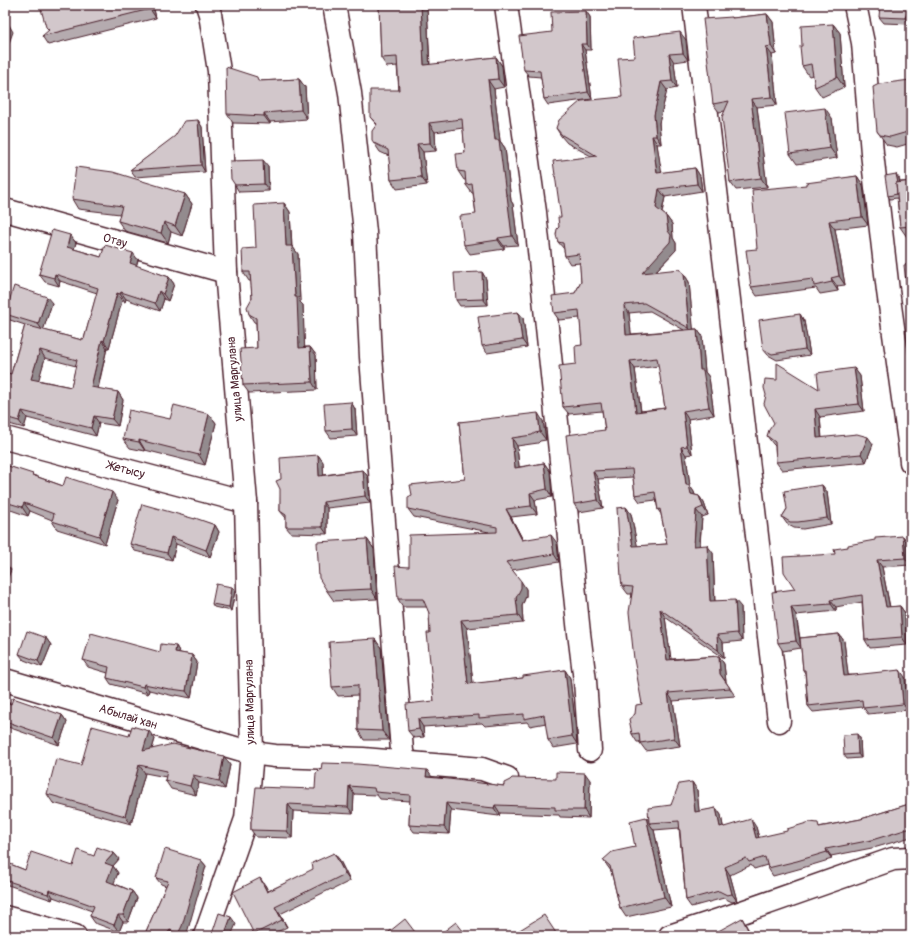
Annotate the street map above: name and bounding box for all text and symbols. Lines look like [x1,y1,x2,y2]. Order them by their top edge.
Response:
street label: Отау [101,230,129,252]
street label: улица Маргулана [224,336,246,423]
street label: Жетысу [104,457,146,482]
street label: улица Маргулана [242,659,258,746]
street label: Абылай хан [97,701,159,733]

